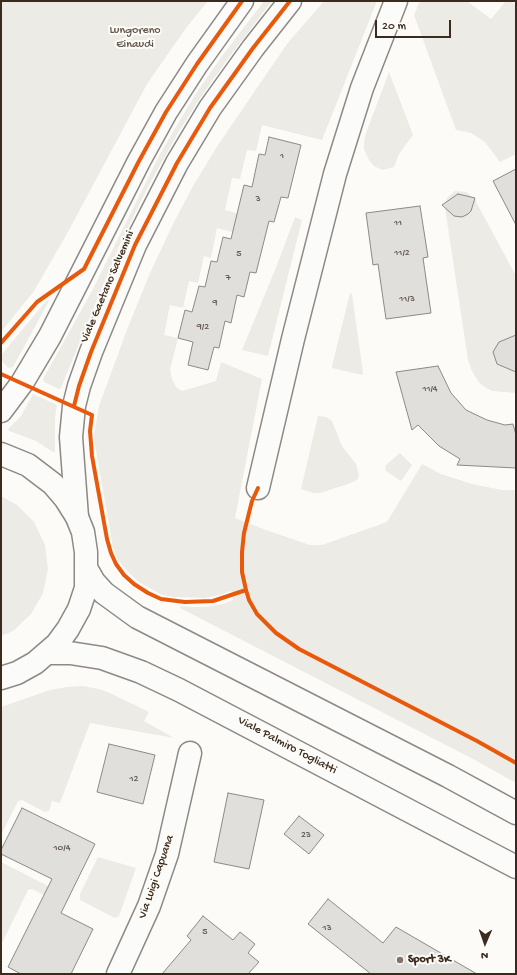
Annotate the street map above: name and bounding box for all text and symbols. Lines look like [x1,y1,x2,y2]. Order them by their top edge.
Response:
scale bar [377,12,453,38]
text: 20 m [382,20,406,34]
park label: Lungoreno Einaudi [109,24,161,52]
house number: 1 [280,150,284,162]
house number: 3 [255,193,261,205]
house number: 11 [394,217,402,229]
street label: Viale Gaetano Salvemini [78,229,138,345]
house number: 11/2 [394,247,410,259]
house number: 5 [236,248,242,260]
house number: 7 [225,272,231,284]
house number: 11/3 [399,293,415,305]
house number: 9 [212,297,218,309]
house number: 9/2 [197,321,209,333]
house number: 11/4 [422,383,438,395]
street label: Viale Palmiro Togliatti [235,714,339,778]
house number: 12 [130,773,138,785]
house number: 23 [301,829,311,841]
street label: Via Luigi Capuana [136,833,178,921]
house number: 10/4 [54,842,70,854]
house number: 13 [322,922,332,934]
north arrow [465,923,505,963]
house number: 5 [202,926,208,938]
text: N [481,949,488,961]
place label: Sport 3K [408,953,451,967]
marker: Sport 3K [395,955,405,965]

